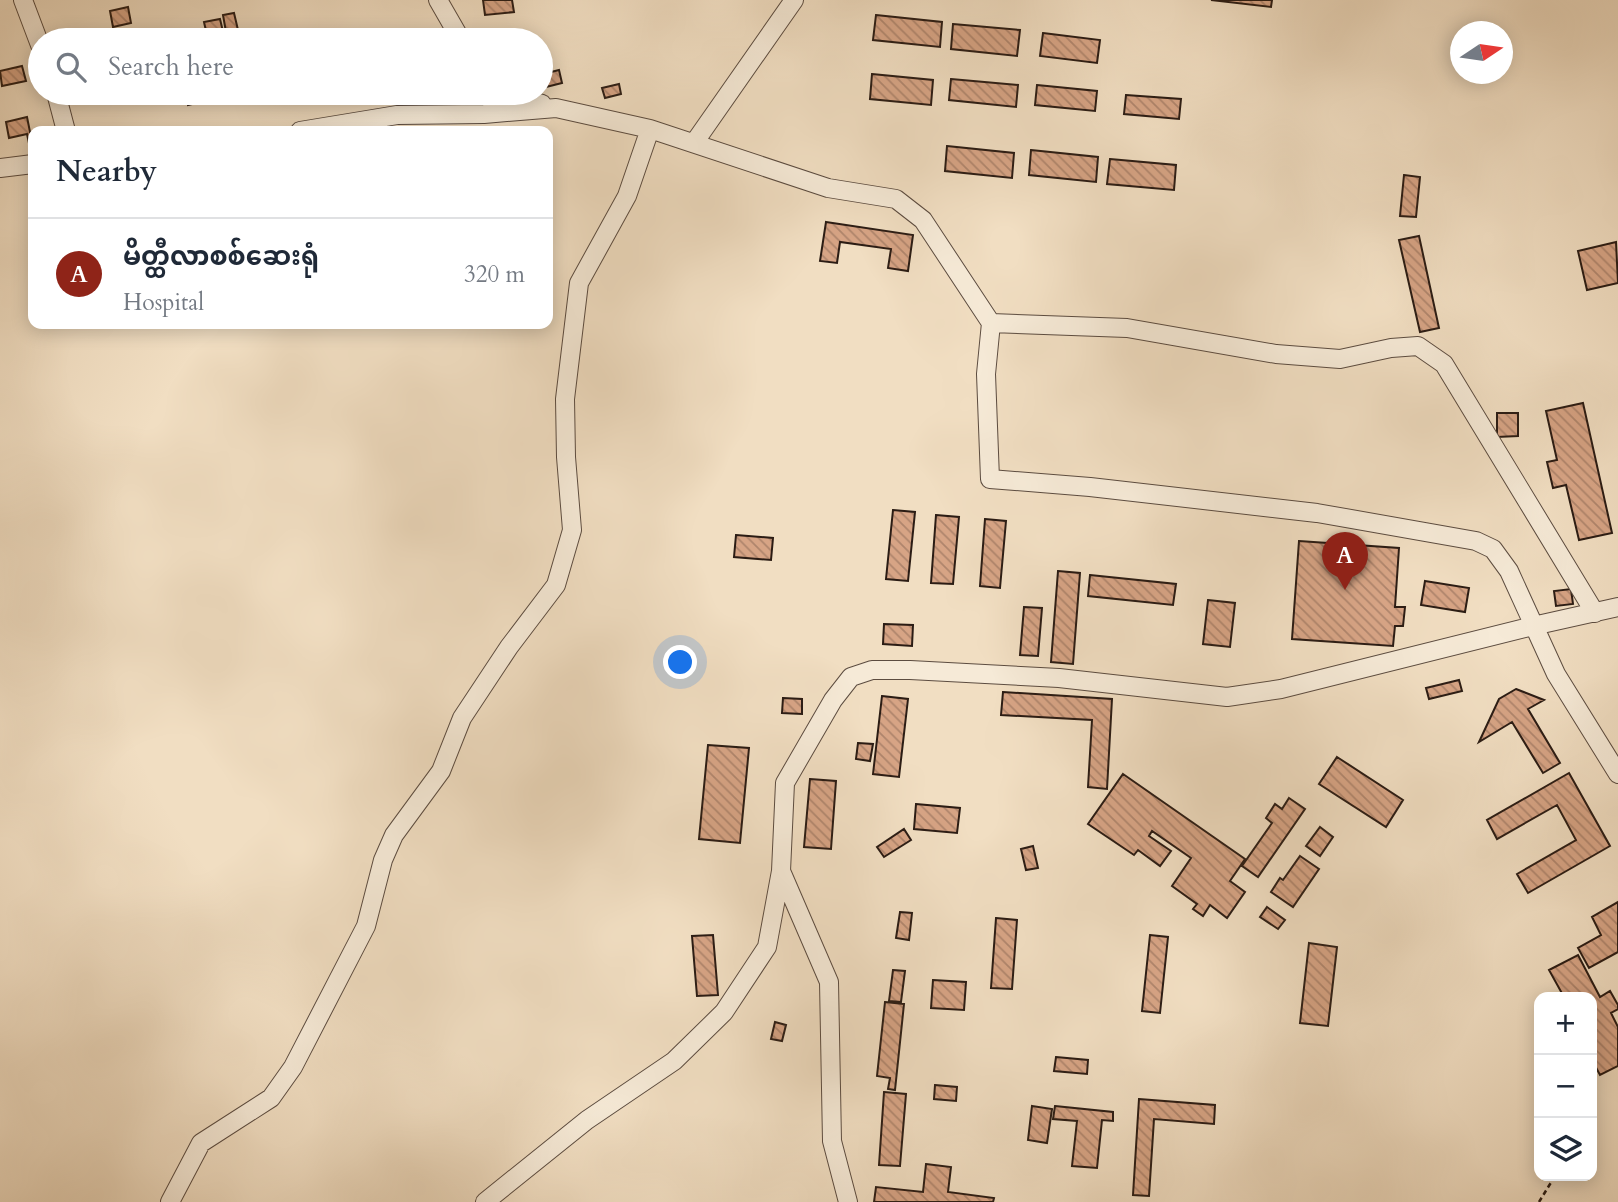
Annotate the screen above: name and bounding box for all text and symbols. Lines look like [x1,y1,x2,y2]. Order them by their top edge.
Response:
north arrow [1450,21,1513,84]
search box [28,28,553,105]
icon: search [52,48,90,86]
text: Search here [108,49,234,84]
text: Nearby [56,151,157,192]
text: မိတ္ထီလာစစ်ဆေးရုံ [123,239,319,274]
text: A [70,259,88,290]
text: 320 m [464,259,525,290]
text: Hospital [123,287,204,318]
pin: A [1322,532,1368,590]
your location [663,645,697,679]
map controls [1534,992,1597,1181]
button: + [1534,992,1597,1055]
button: − [1534,1055,1597,1118]
button: layers [1534,1118,1597,1181]

